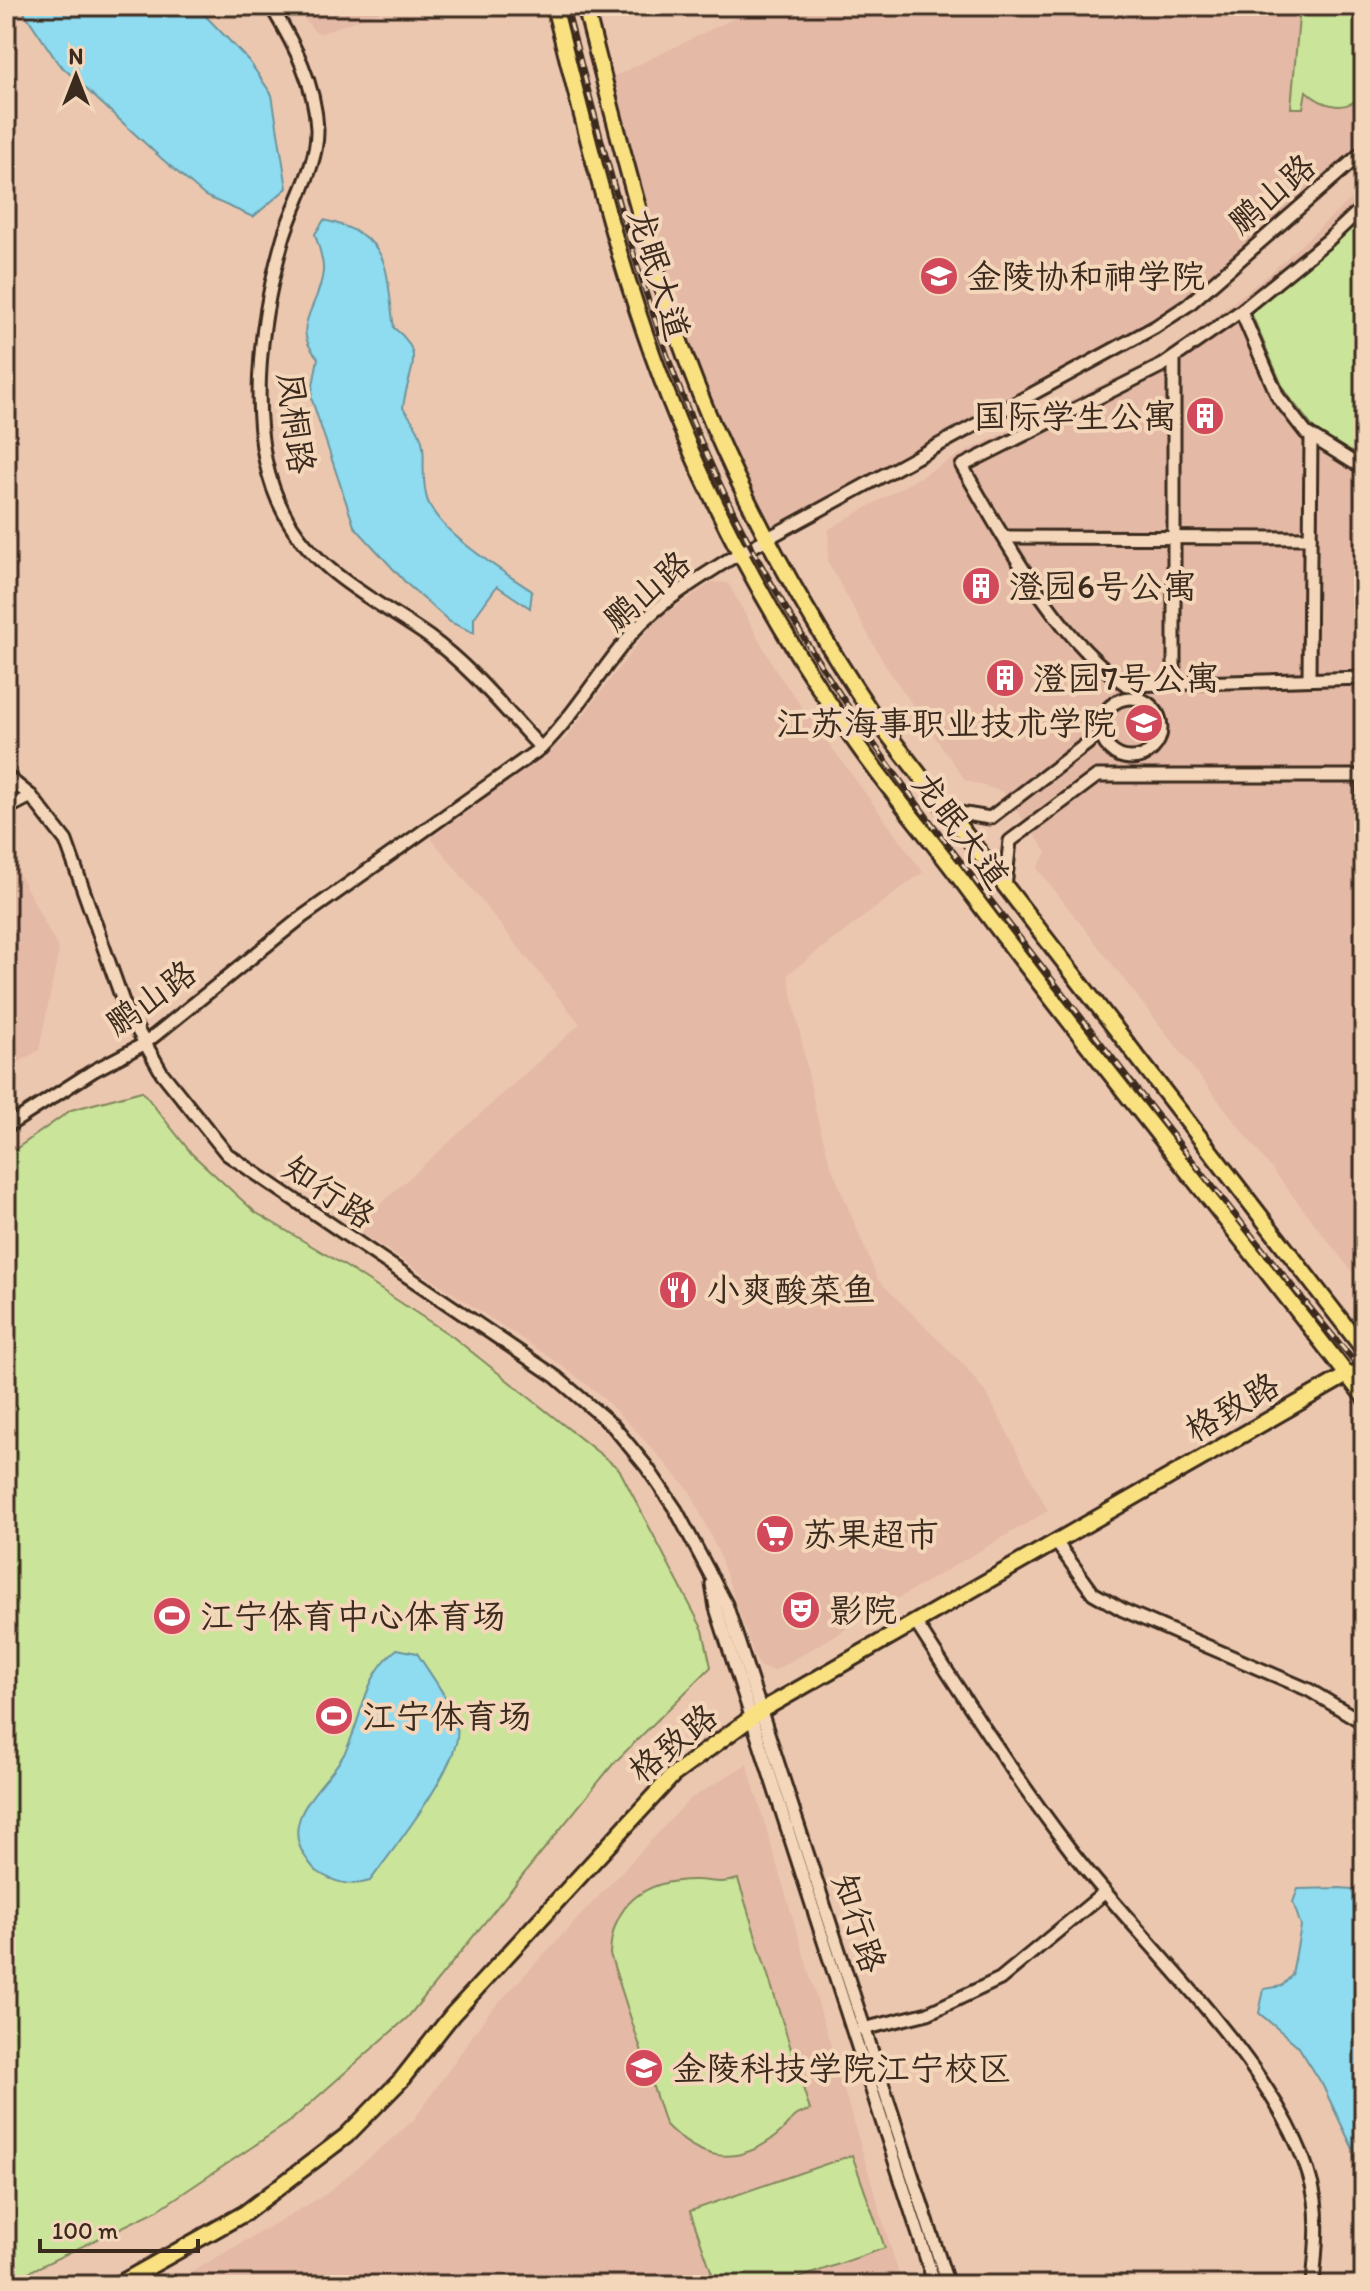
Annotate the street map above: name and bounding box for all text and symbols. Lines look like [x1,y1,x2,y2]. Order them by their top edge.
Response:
north arrow [36,36,116,116]
text: N [69,43,83,70]
street label: 鹏山路 [1220,145,1324,243]
street label: 龙眠大道 [620,203,698,345]
school or university icon: 金陵协和神学院 [918,255,960,297]
place label: 金陵协和神学院 [967,256,1205,297]
street label: 凤桐路 [269,370,323,476]
building icon: 国际学生公寓 [1184,395,1226,437]
place label: 国际学生公寓 [973,396,1177,437]
street label: 鹏山路 [595,542,699,640]
building icon: 澄园6号公寓 [960,565,1002,607]
place label: 澄园6号公寓 [1009,566,1197,607]
building icon: 澄园7号公寓 [984,657,1026,699]
place label: 澄园7号公寓 [1033,658,1220,699]
school or university icon: 江苏海事职业技术学院 [1123,702,1165,744]
place label: 江苏海事职业技术学院 [776,703,1116,744]
street label: 龙眠大道 [904,763,1018,897]
street label: 鹏山路 [98,951,204,1045]
street label: 知行路 [275,1146,383,1238]
restaurant icon: 小爽酸菜鱼 [657,1269,699,1311]
place label: 小爽酸菜鱼 [706,1270,876,1311]
street label: 格致路 [1178,1364,1286,1450]
supermarket icon: 苏果超市 [754,1513,796,1555]
place label: 苏果超市 [803,1514,939,1555]
theatre icon: 影院 [780,1589,822,1631]
place label: 影院 [829,1590,897,1631]
sports icon: 江宁体育中心体育场 [151,1595,193,1637]
place label: 江宁体育中心体育场 [200,1596,506,1637]
sports icon: 江宁体育场 [313,1695,355,1737]
street label: 格致路 [620,1695,726,1791]
place label: 江宁体育场 [362,1696,532,1737]
street label: 知行路 [824,1868,894,1978]
school or university icon: 金陵科技学院江宁校区 [623,2047,665,2089]
place label: 金陵科技学院江宁校区 [672,2048,1012,2089]
scale bar [40,2203,198,2253]
text: 100 m [52,2216,118,2245]

